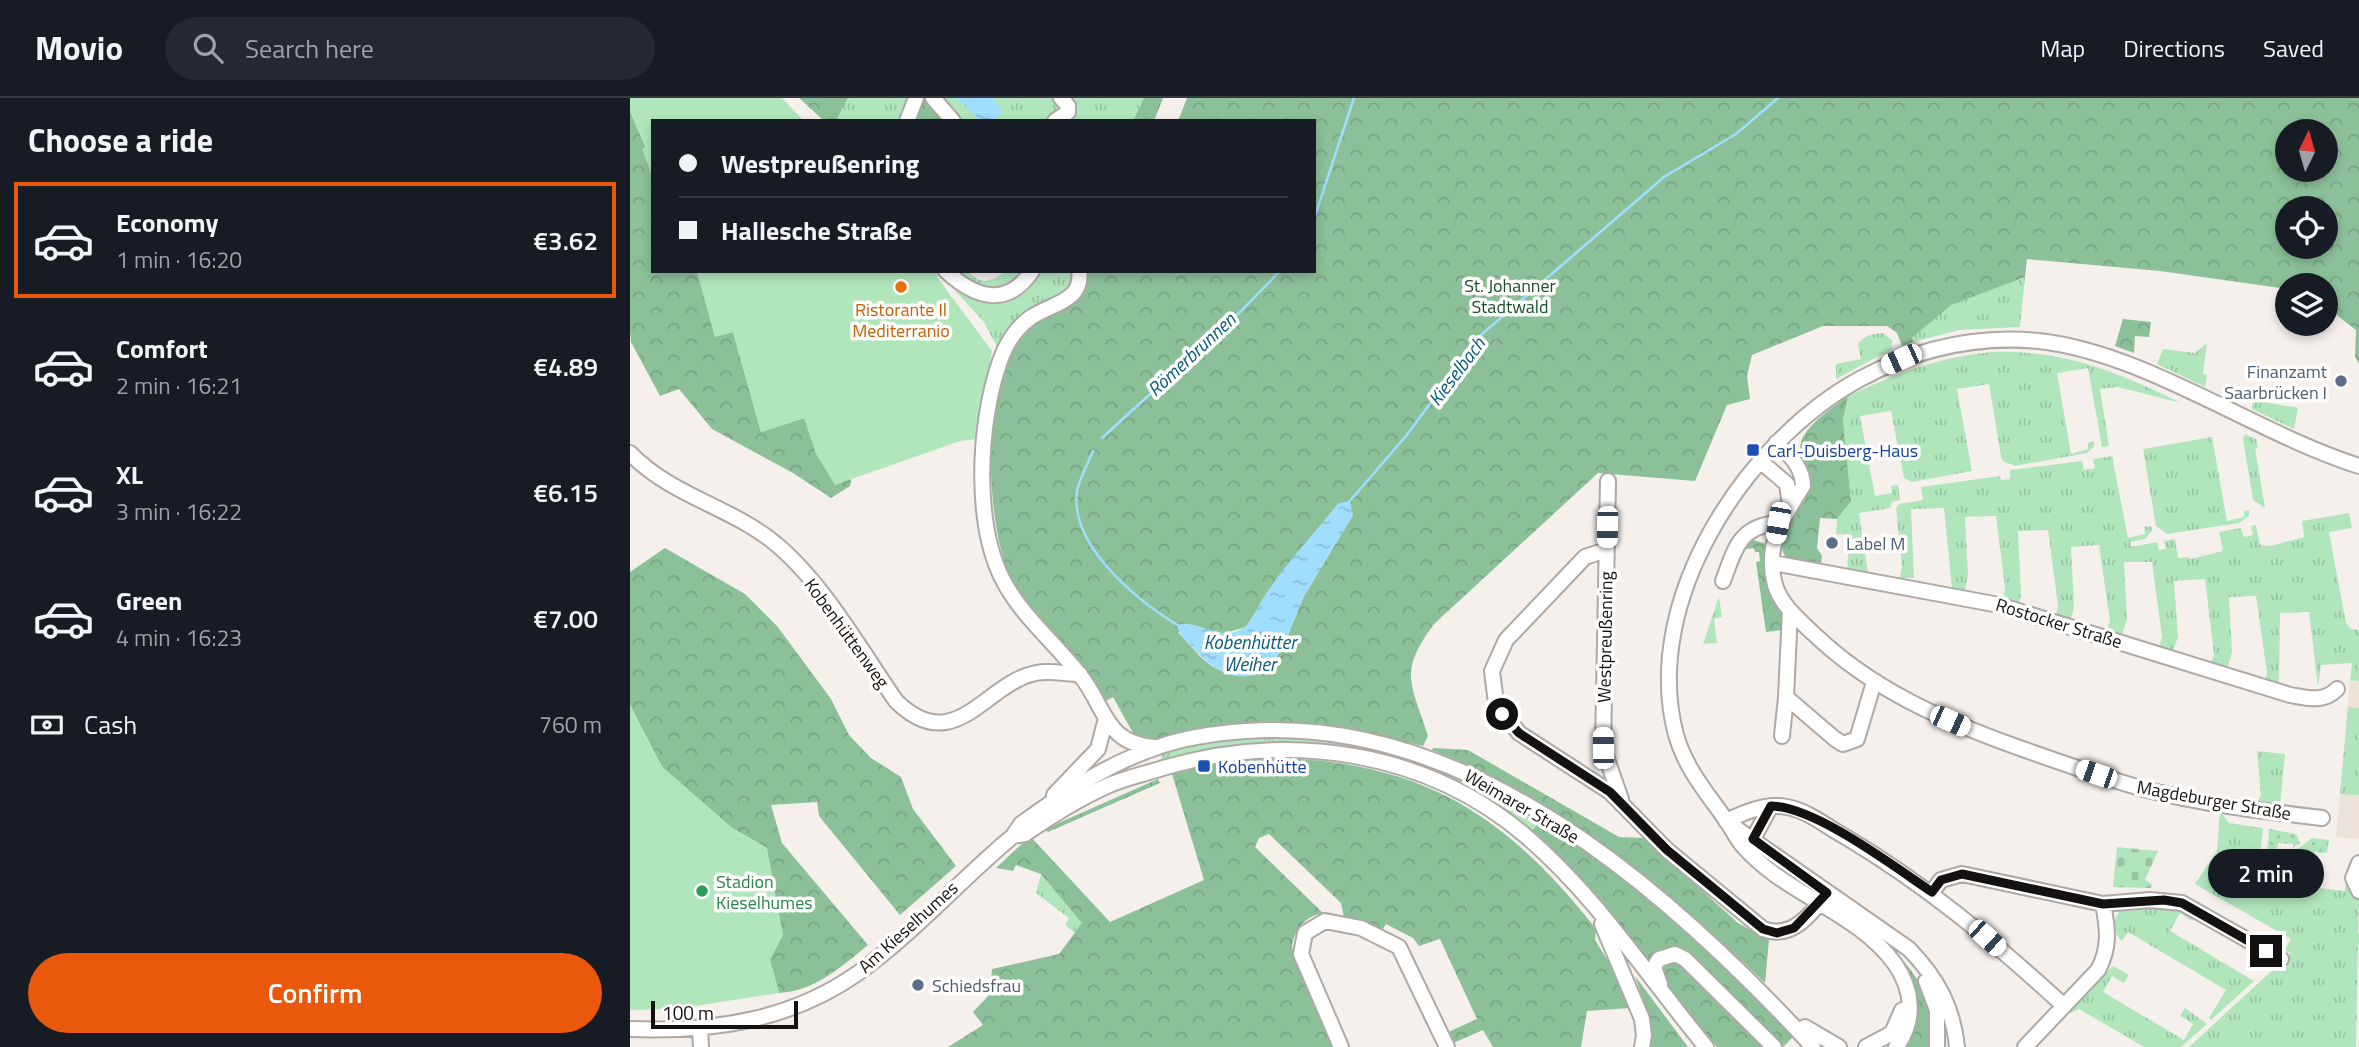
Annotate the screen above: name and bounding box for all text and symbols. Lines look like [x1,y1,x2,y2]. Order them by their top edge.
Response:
search box [165,17,655,80]
text: Movio [35,23,123,73]
icon: search [189,29,227,67]
text: Search here [245,29,374,68]
text: Map [2040,30,2085,66]
text: Directions [2123,30,2225,66]
text: Saved [2263,30,2324,66]
text: Choose a ride [28,116,213,164]
north arrow [2275,119,2338,182]
map controls [2275,119,2338,336]
text: Westpreußenring [721,144,919,183]
button: locate [2275,196,2338,259]
text: Economy [116,203,218,242]
icon: car [32,209,95,272]
text: Hallesche Straße [721,211,912,250]
text: €3.62 [534,221,598,260]
text: 1 min · 16:20 [116,242,242,277]
park label: St. Johanner Stadtwald [1464,272,1556,320]
button: layers [2275,273,2338,336]
marker: Ristorante Il Mediterranio [893,279,909,295]
place label: Ristorante Il Mediterranio [852,296,950,344]
water label: Römerbrunnen [1140,305,1242,403]
text: Comfort [116,329,208,368]
water label: Kieselbach [1420,330,1492,412]
icon: car [32,335,95,398]
car [1878,341,1925,377]
text: €4.89 [534,347,598,386]
place label: Finanzamt Saarbrücken I [2224,358,2328,406]
text: 2 min · 16:21 [116,368,242,403]
marker: Finanzamt Saarbrücken I [2333,373,2349,389]
place label: Carl-Duisberg-Haus [1767,437,1918,464]
marker: Carl-Duisberg-Haus [1745,442,1761,458]
text: XL [116,455,143,494]
icon: car [32,461,95,524]
text: €6.15 [534,473,598,512]
text: 3 min · 16:22 [116,494,242,529]
car [1765,500,1792,546]
car [1597,506,1618,548]
place label: Label M [1846,530,1905,557]
marker: Label M [1824,535,1840,551]
street label: Westpreußenring [1590,571,1620,703]
street label: Kobenhüttenweg [798,572,896,694]
text: Green [116,581,182,620]
icon: car [32,587,95,650]
street label: Rostocker Straße [1993,591,2125,655]
text: €7.00 [534,599,598,638]
text: 4 min · 16:23 [116,620,242,655]
water label: Kobenhütter Weiher [1204,627,1298,678]
route start [1486,698,1518,730]
car [1927,703,1974,739]
text: Cash [84,705,137,744]
icon: cash [28,706,66,744]
text: 760 m [539,707,602,742]
car [1593,727,1614,769]
place label: Kobenhütte [1218,753,1307,780]
car [2073,757,2120,791]
marker: Kobenhütte [1196,758,1212,774]
street label: Weimarer Straße [1460,762,1584,850]
street label: Magdeburger Straße [2135,773,2293,827]
callout: 2 min [2208,850,2324,898]
text: 2 min [2238,856,2294,891]
place label: Stadion Kieselhumes [716,868,813,916]
street label: Am Kieselhumes [852,875,964,979]
marker: Stadion Kieselhumes [694,883,710,899]
car [1965,916,2010,960]
route end [2250,935,2282,967]
button: Confirm [28,953,602,1033]
place label: Schiedsfrau [932,972,1021,999]
marker: Schiedsfrau [910,977,926,993]
scale bar [651,998,798,1030]
text: 100 m [662,998,714,1027]

